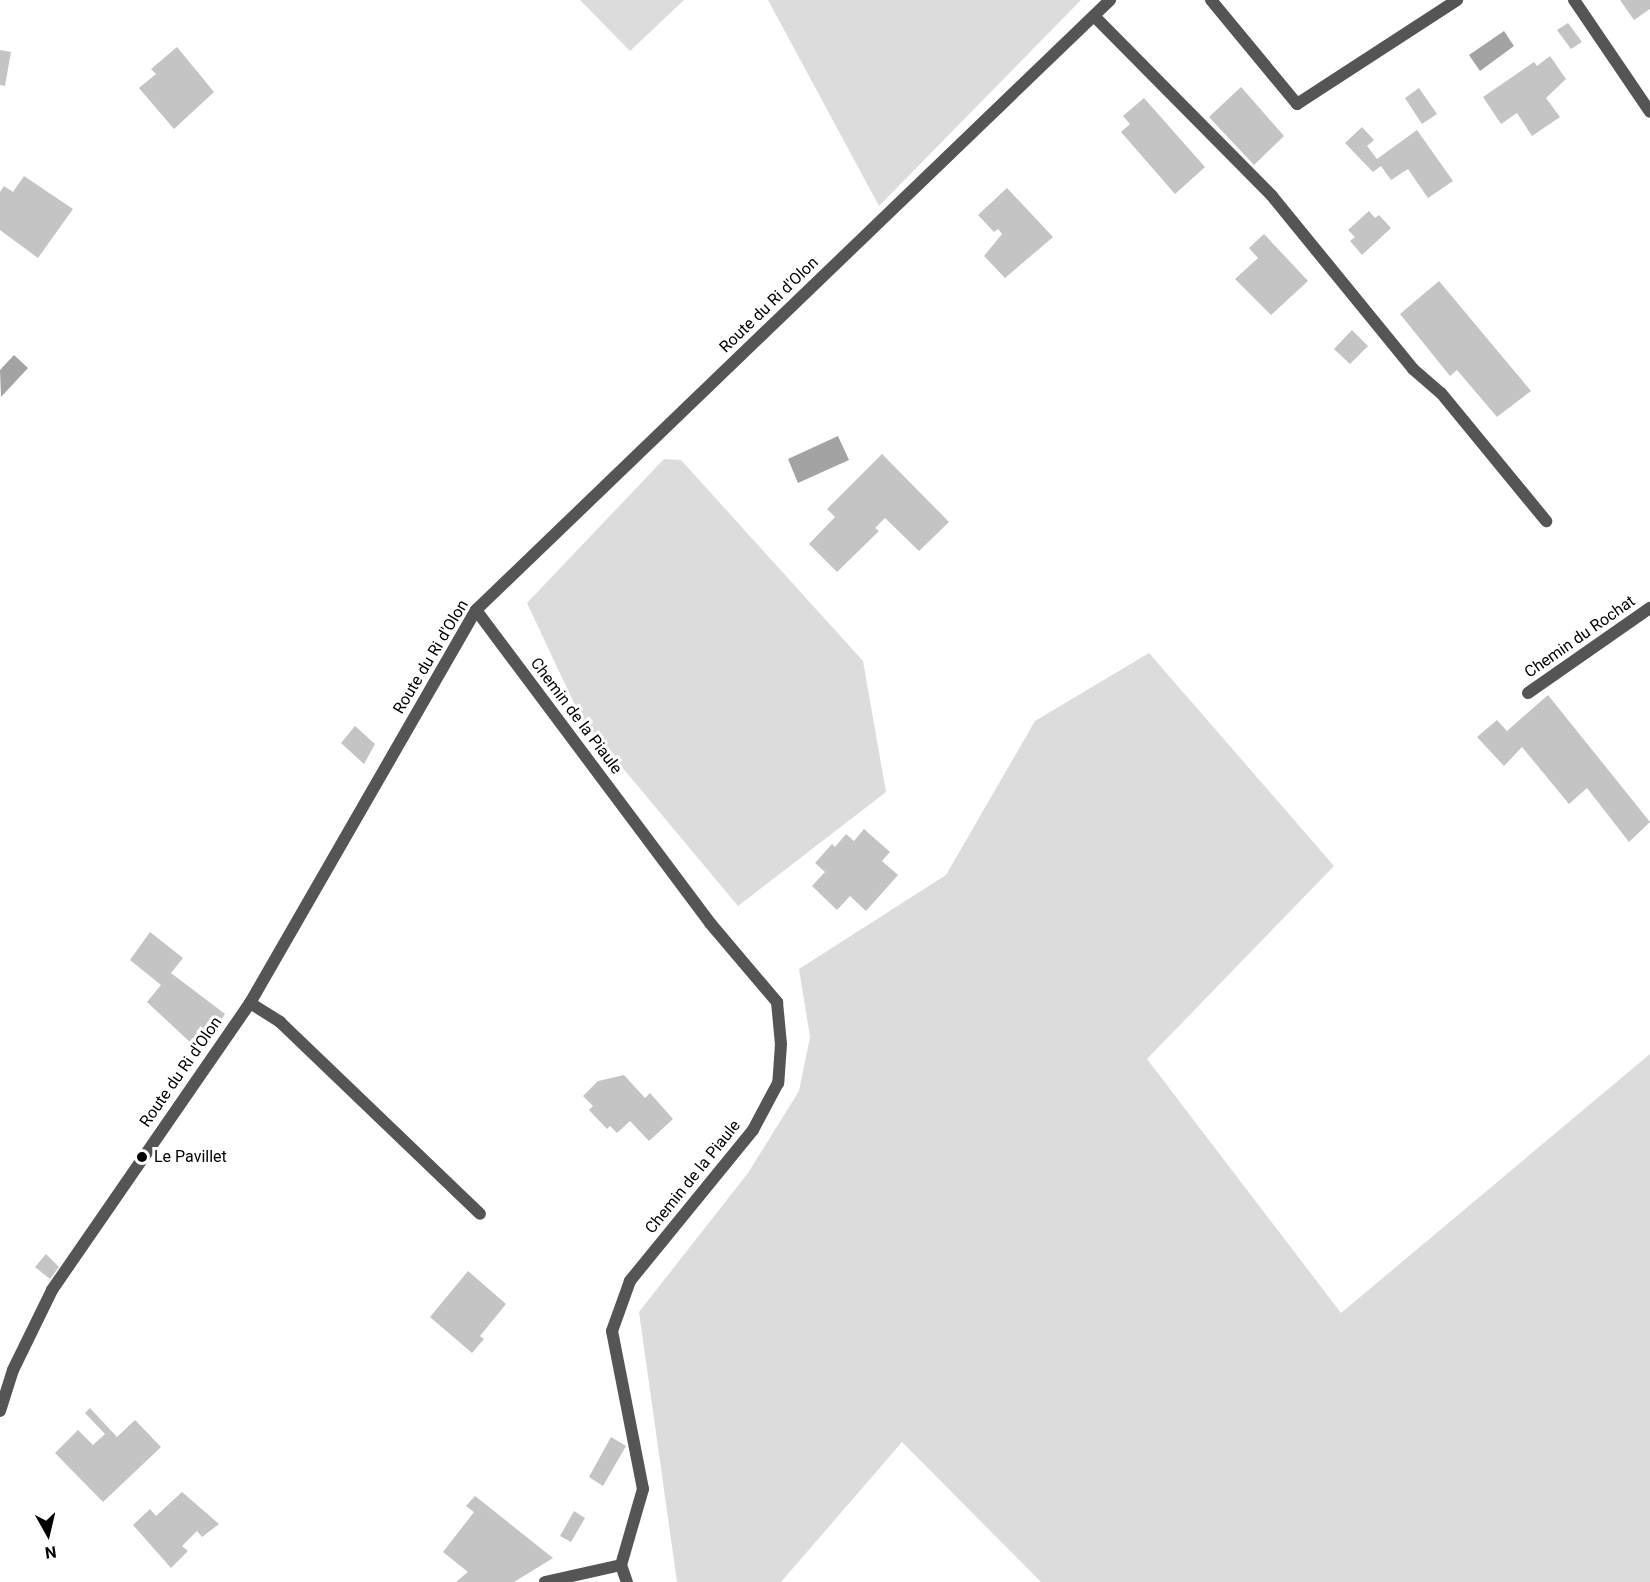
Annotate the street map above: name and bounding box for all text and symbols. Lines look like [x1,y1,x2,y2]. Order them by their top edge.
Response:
street label: Route du Ri d'Olon [716,253,822,357]
street label: Chemin du Rochat [1521,592,1639,682]
street label: Route du Ri d'Olon [389,596,473,718]
street label: Chemin de la Piaule [526,654,626,778]
street label: Route du Ri d'Olon [136,1013,226,1131]
street label: Chemin de la Piaule [641,1116,745,1238]
place label: Le Pavillet [154,1147,227,1167]
marker: Le Pavillet [135,1150,149,1164]
north arrow [18,1504,78,1564]
text: N [44,1542,57,1563]

